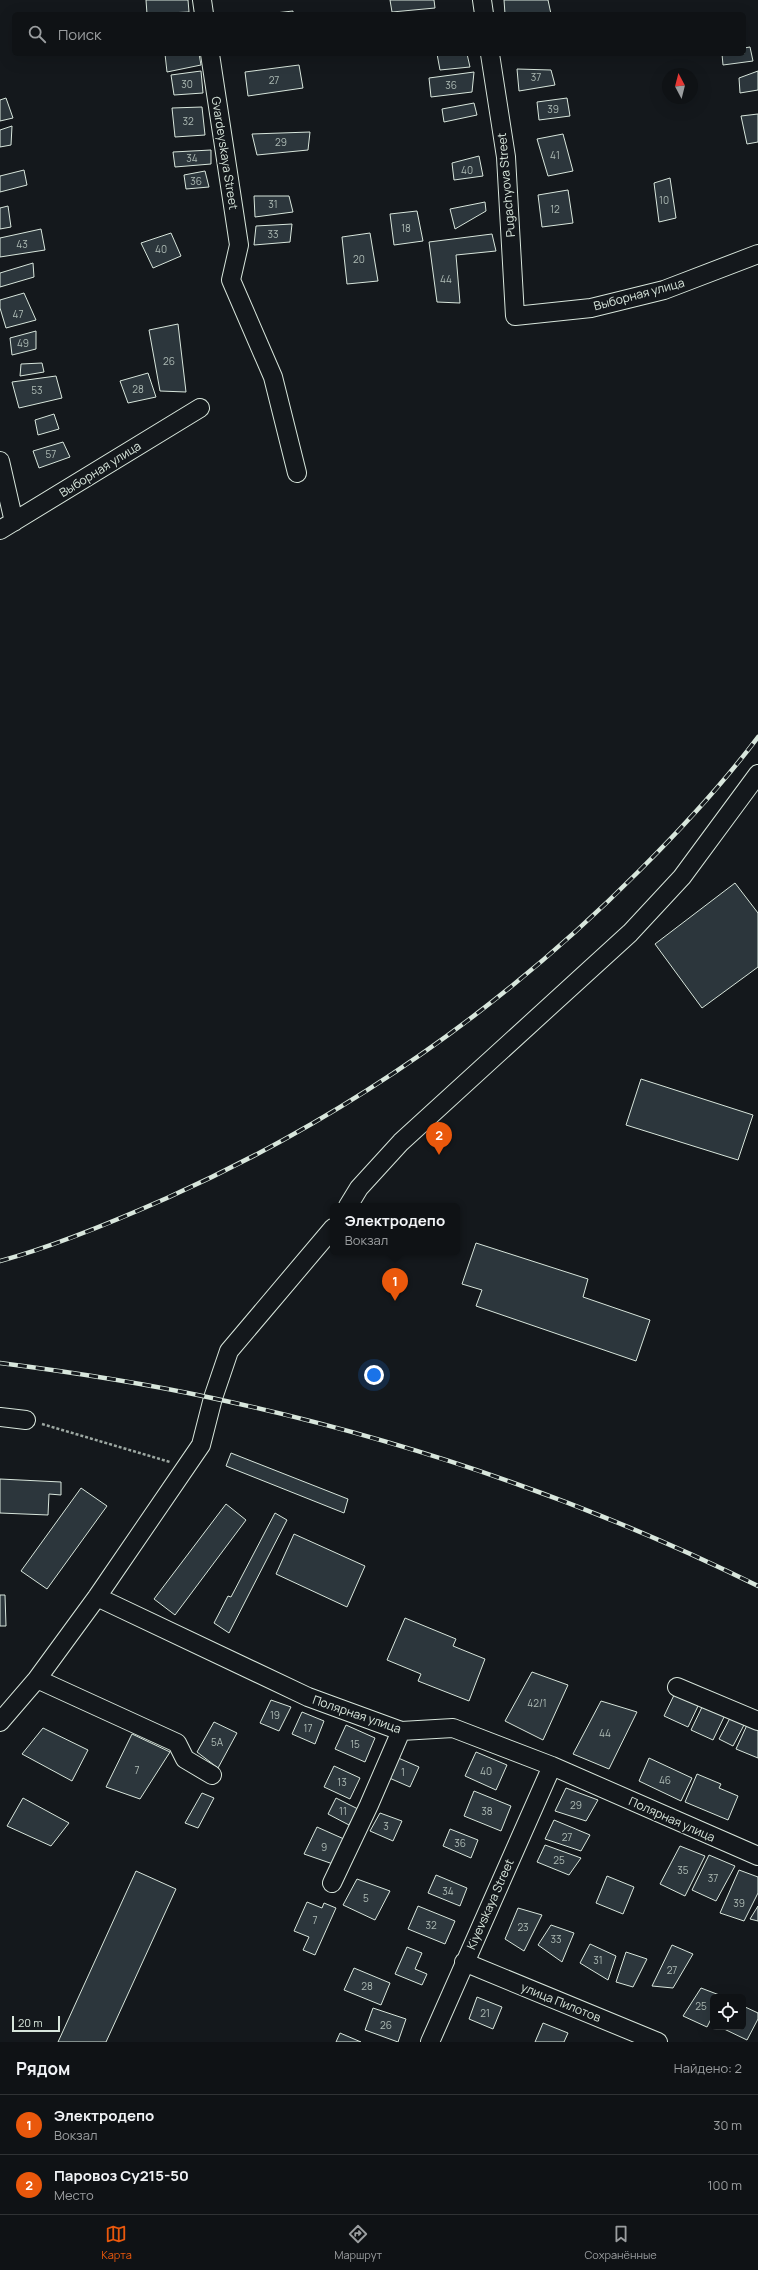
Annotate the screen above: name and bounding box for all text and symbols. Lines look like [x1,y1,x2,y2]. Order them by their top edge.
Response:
search box [12,12,746,56]
icon: search [26,23,48,45]
text: Поиск [58,24,102,45]
north arrow [662,68,698,104]
house number: 37 [531,70,541,84]
house number: 27 [269,73,279,87]
house number: 30 [181,77,193,91]
house number: 36 [445,78,457,92]
street label: Gvardeyskaya Street [208,95,242,211]
house number: 39 [547,102,559,116]
house number: 32 [182,114,194,128]
street label: Pugachyova Street [493,132,519,238]
house number: 29 [275,135,287,149]
house number: 41 [550,148,560,162]
house number: 34 [186,151,198,165]
house number: 40 [461,163,473,177]
house number: 36 [190,174,202,188]
house number: 10 [659,193,669,207]
house number: 31 [268,197,278,211]
house number: 12 [550,202,560,216]
house number: 18 [401,221,411,235]
house number: 33 [267,227,279,241]
house number: 43 [16,237,28,251]
house number: 40 [155,242,167,256]
house number: 20 [353,252,365,266]
house number: 44 [440,272,452,286]
street label: Выборная улица [592,274,686,314]
house number: 47 [13,307,23,321]
house number: 49 [17,336,29,350]
house number: 26 [163,354,175,368]
house number: 28 [132,382,144,396]
house number: 53 [31,383,43,397]
street label: Выборная улица [56,437,144,501]
house number: 57 [46,447,56,461]
pin: 2 [426,1122,452,1155]
popup [330,1203,460,1255]
text: Электродепо [345,1210,445,1231]
text: Вокзал [345,1231,388,1249]
pin: 1 [382,1268,408,1301]
your location [364,1365,384,1385]
street label: Полярная улица [310,1691,404,1737]
house number: 42/1 [527,1696,547,1710]
house number: 19 [270,1708,280,1722]
house number: 17 [304,1721,312,1735]
house number: 44 [599,1726,611,1740]
house number: 5А [211,1735,224,1749]
house number: 15 [350,1737,360,1751]
house number: 7 [134,1763,140,1777]
house number: 40 [480,1764,492,1778]
house number: 1 [401,1765,405,1779]
house number: 46 [659,1773,671,1787]
house number: 13 [337,1775,347,1789]
street label: Полярная улица [626,1792,718,1846]
house number: 29 [570,1798,582,1812]
house number: 11 [339,1804,347,1818]
house number: 38 [481,1804,493,1818]
house number: 3 [383,1819,389,1833]
house number: 27 [562,1830,572,1844]
house number: 36 [454,1836,466,1850]
house number: 9 [321,1840,327,1854]
house number: 25 [553,1853,565,1867]
street label: Kiyevskaya Street [462,1856,518,1952]
house number: 35 [677,1863,689,1877]
house number: 37 [708,1871,718,1885]
house number: 34 [442,1884,454,1898]
house number: 5 [363,1891,369,1905]
house number: 39 [733,1896,745,1910]
house number: 7 [312,1913,318,1927]
house number: 32 [425,1918,437,1932]
house number: 23 [517,1920,529,1934]
house number: 33 [550,1932,562,1946]
house number: 31 [593,1953,603,1967]
house number: 27 [667,1963,677,1977]
street label: улица Пилотов [519,1978,604,2026]
house number: 28 [361,1979,373,1993]
map controls [710,1994,746,2030]
button: locate [710,1994,746,2030]
house number: 25 [695,1999,707,2013]
house number: 21 [480,2006,490,2020]
scale bar [12,2014,60,2033]
text: 20 m [18,2015,43,2030]
house number: 26 [380,2018,392,2032]
text: Рядом [16,2057,70,2080]
text: Найдено: 2 [674,2059,742,2077]
text: Электродепо [54,2105,154,2126]
text: 1 [26,2116,32,2134]
text: 30 m [713,2116,742,2134]
text: Вокзал [54,2126,97,2144]
text: Паровоз Су215-50 [54,2165,189,2186]
text: 2 [25,2176,33,2194]
text: 100 m [707,2176,742,2194]
text: Место [54,2186,94,2204]
tab: Карта [101,2223,132,2262]
tab: Маршрут [334,2223,382,2262]
tab: Сохранённые [584,2223,657,2262]

